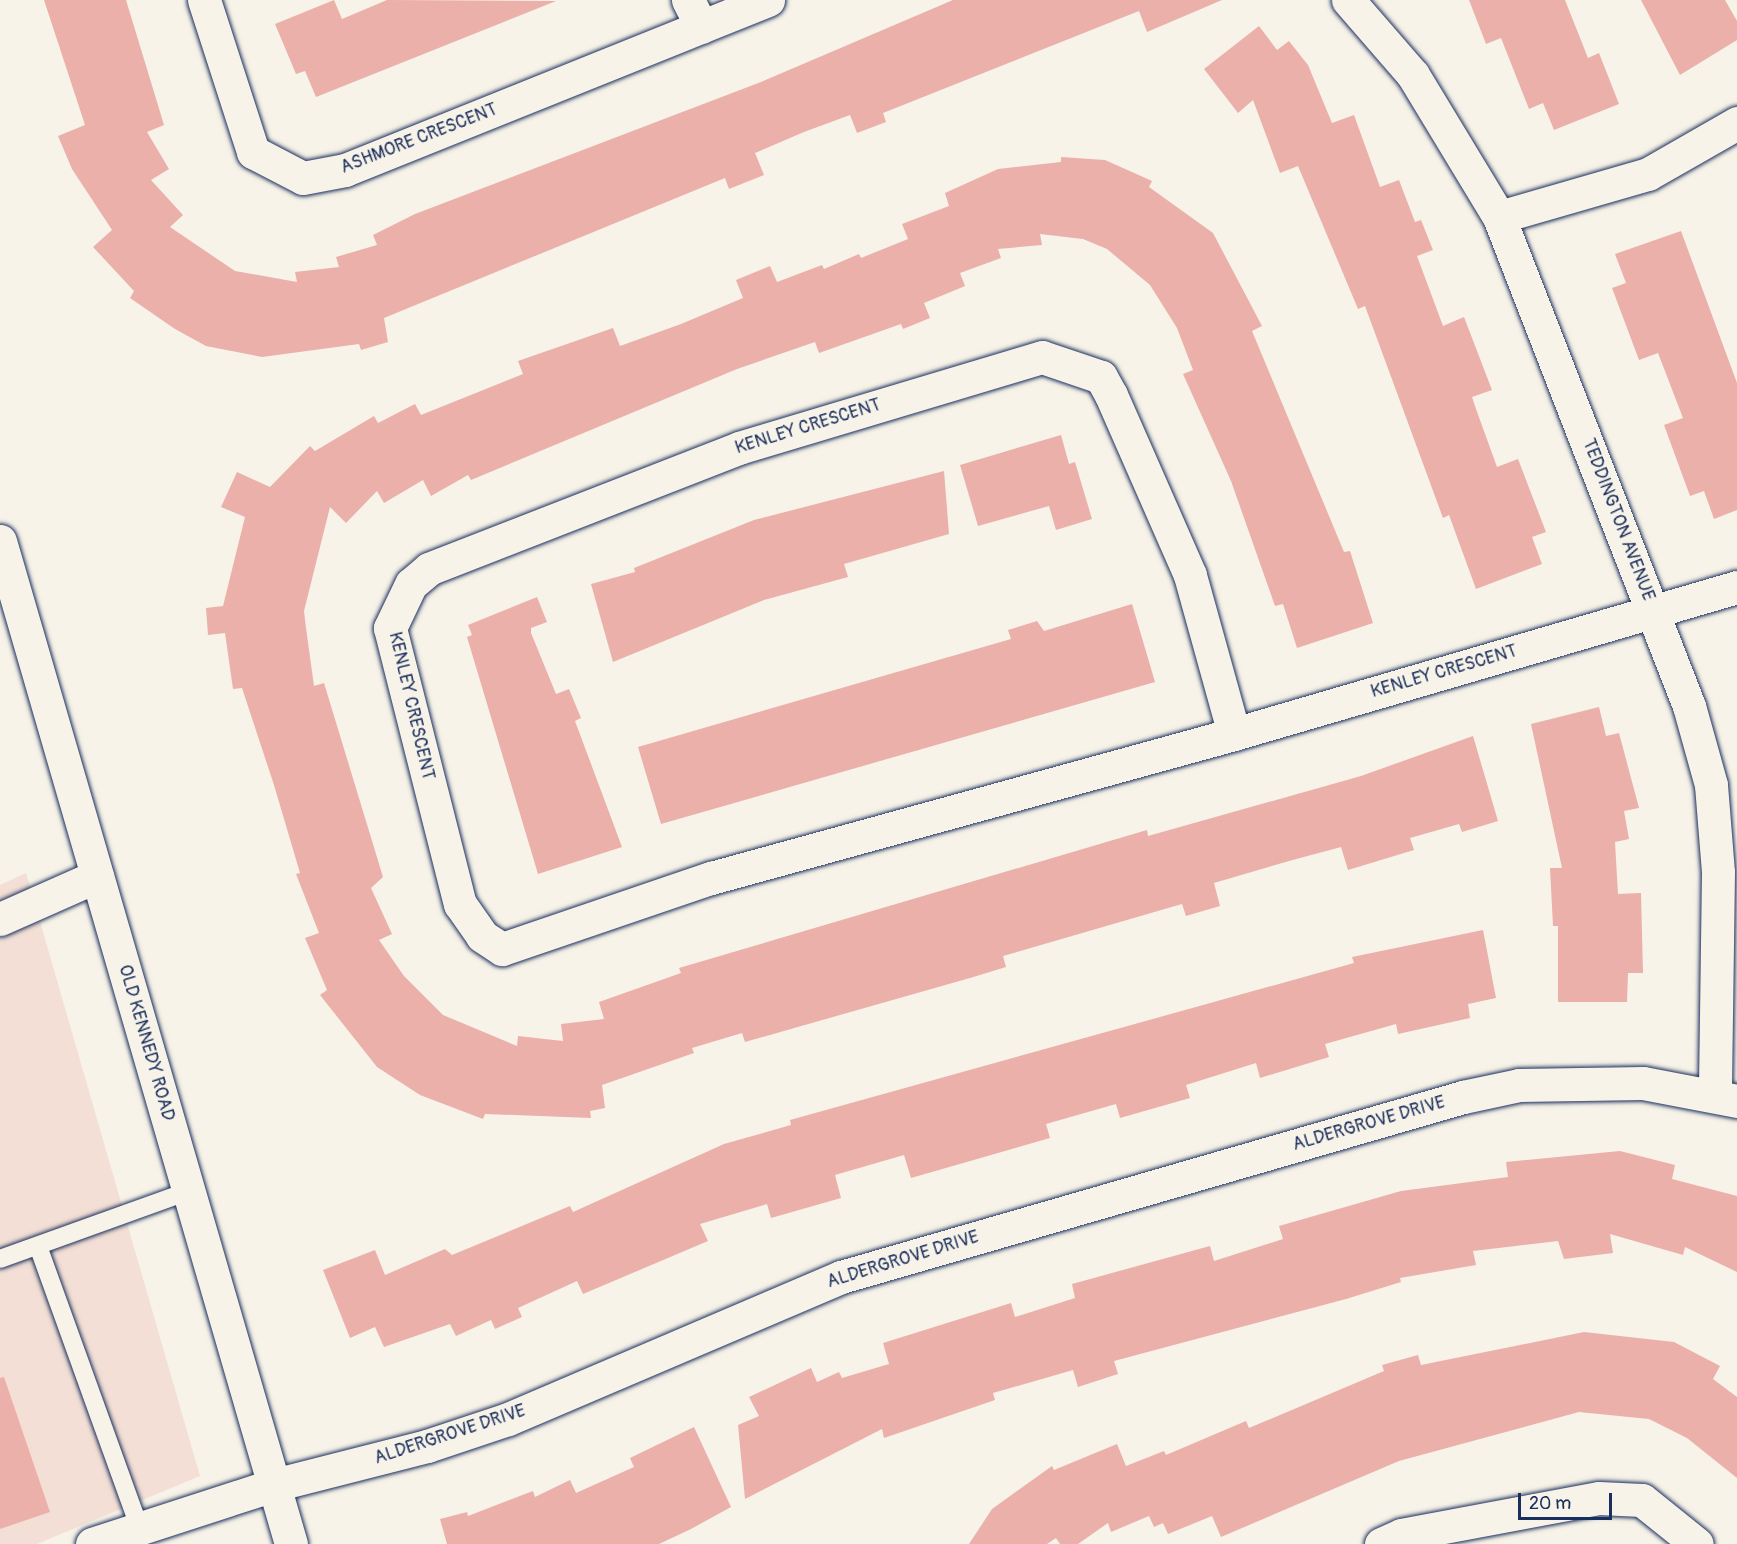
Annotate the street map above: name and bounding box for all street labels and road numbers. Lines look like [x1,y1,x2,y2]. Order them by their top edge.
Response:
street label: ASHMORE CRESCENT [338,99,500,179]
street label: KENLEY CRESCENT [733,395,883,459]
street label: TEDDINGTON AVENUE [1577,436,1659,604]
street label: KENLEY CRESCENT [383,630,439,782]
street label: KENLEY CRESCENT [1368,641,1520,703]
street label: OLD KENNEDY ROAD [113,962,179,1124]
street label: ALDERGROVE DRIVE [1290,1092,1448,1156]
street label: ALDERGROVE DRIVE [824,1227,982,1293]
street label: ALDERGROVE DRIVE [372,1400,528,1470]

